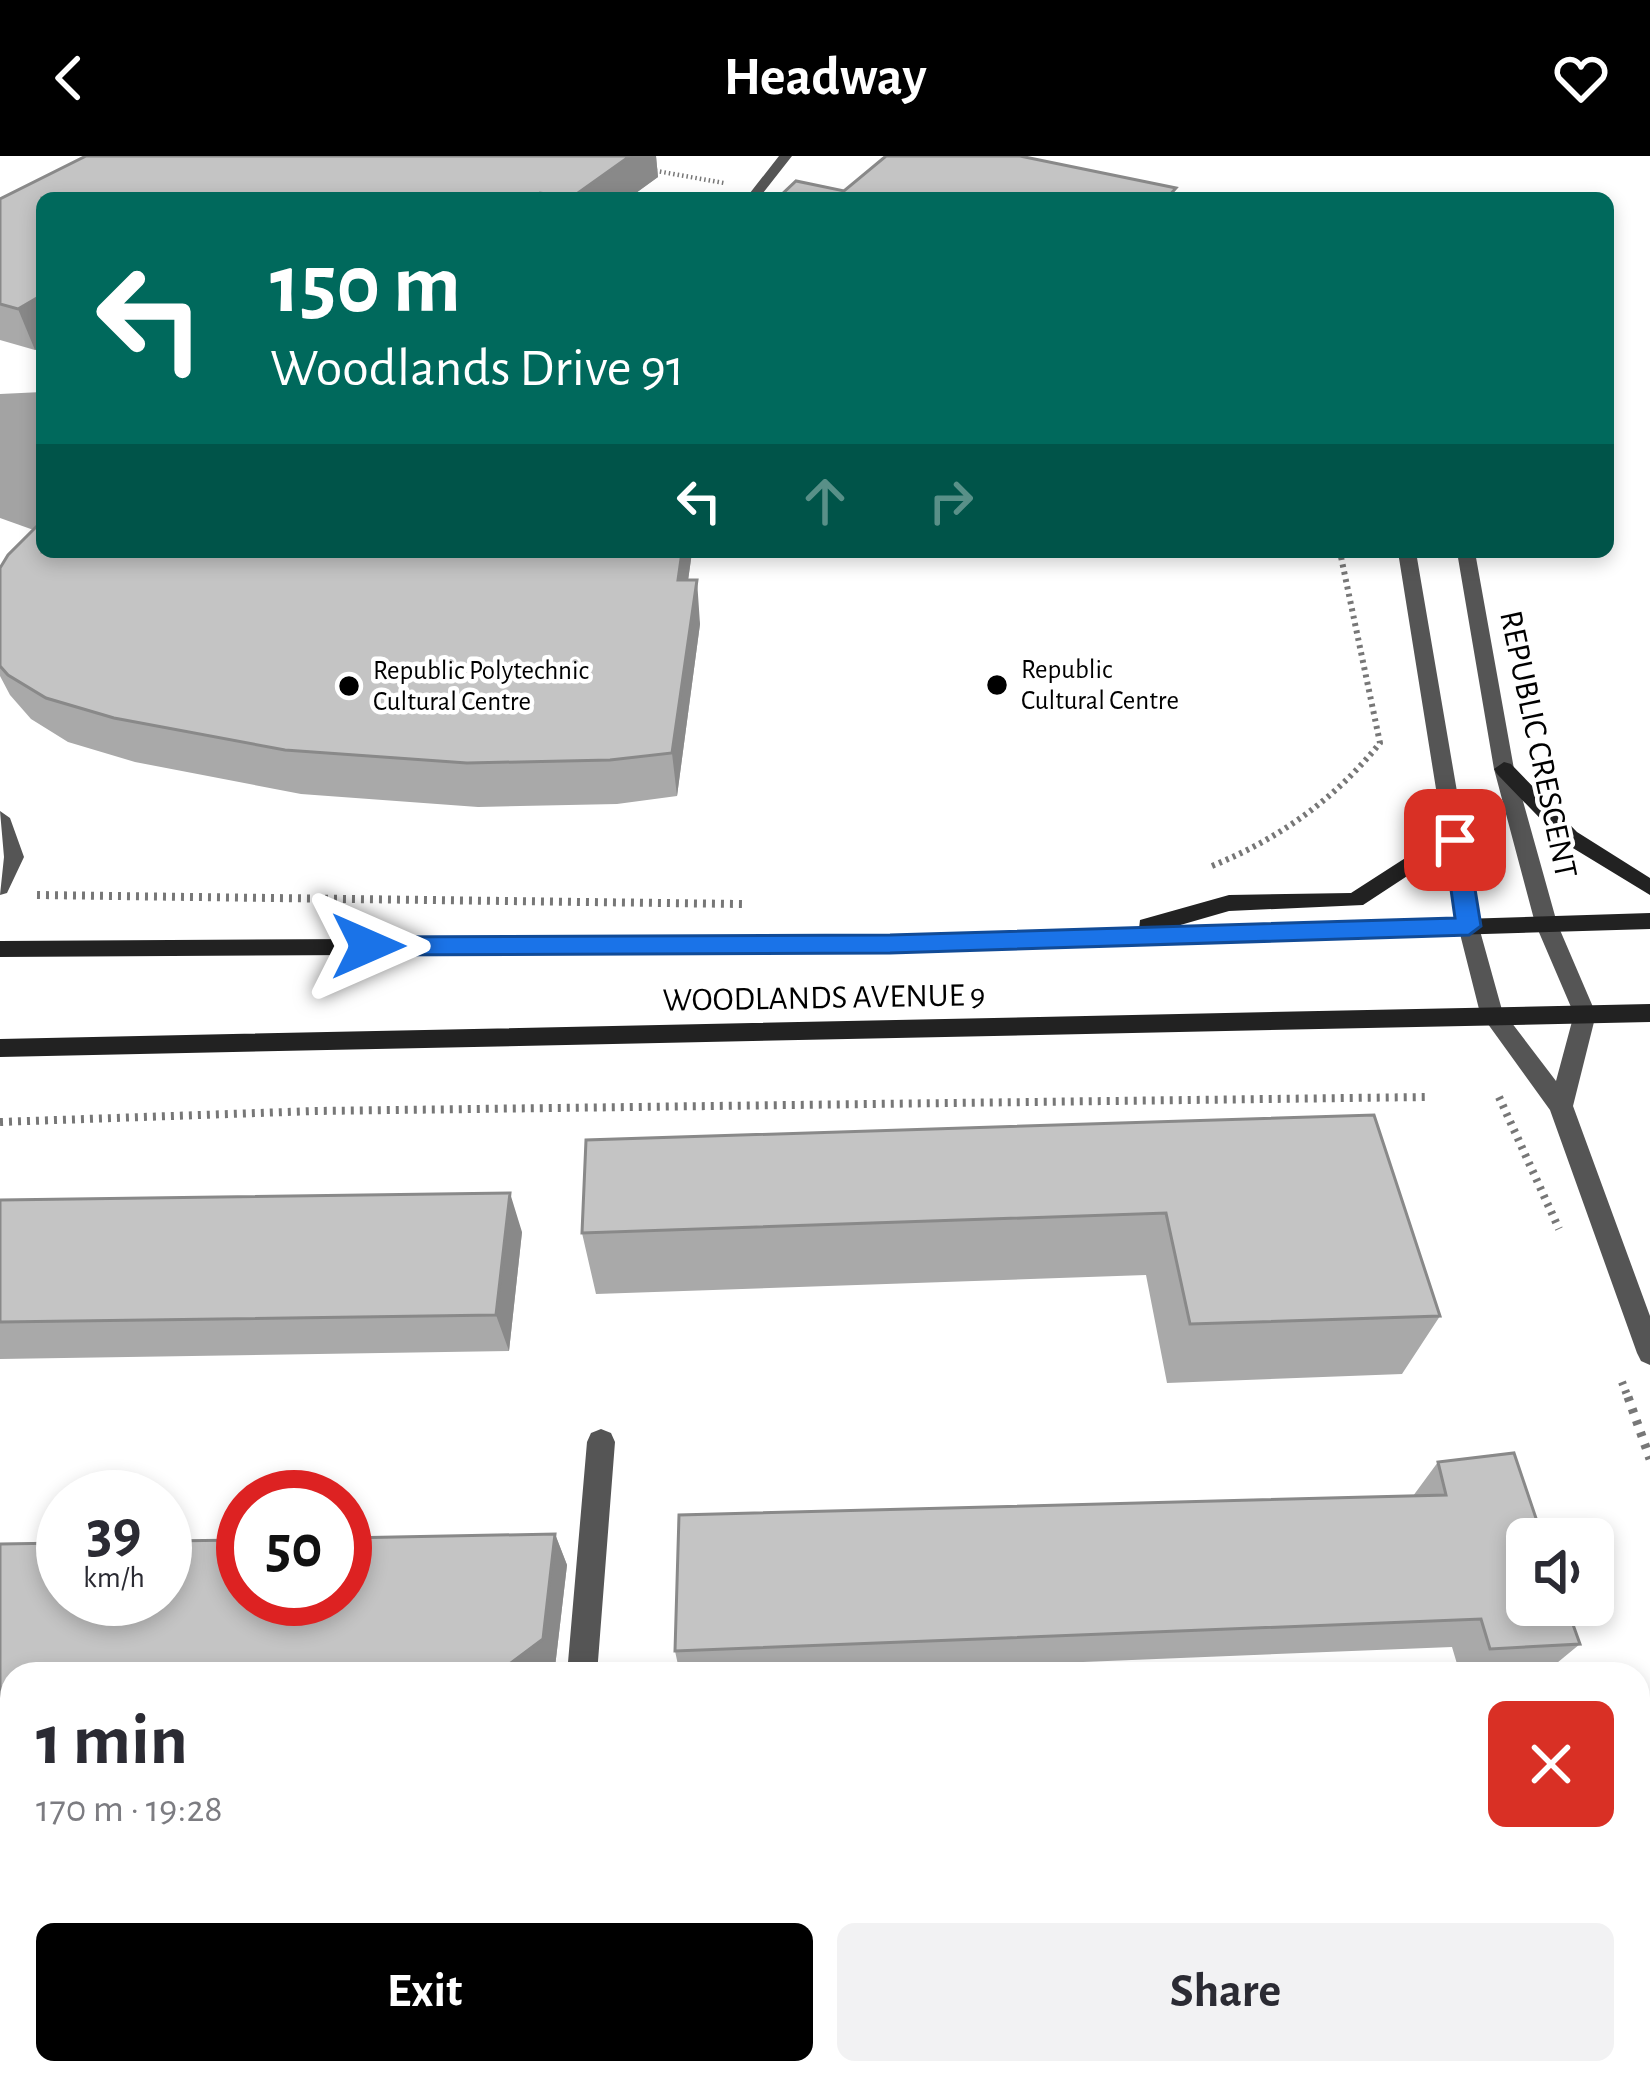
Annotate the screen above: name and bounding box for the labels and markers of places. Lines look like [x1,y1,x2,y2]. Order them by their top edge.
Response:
place label: Republic Cultural Centre [1021,656,1179,714]
place label: Republic Polytechnic Cultural Centre [373,657,589,715]
marker: Republic Cultural Centre [984,672,1010,698]
marker: Republic Polytechnic Cultural Centre [336,673,362,699]
pin [1404,789,1506,891]

